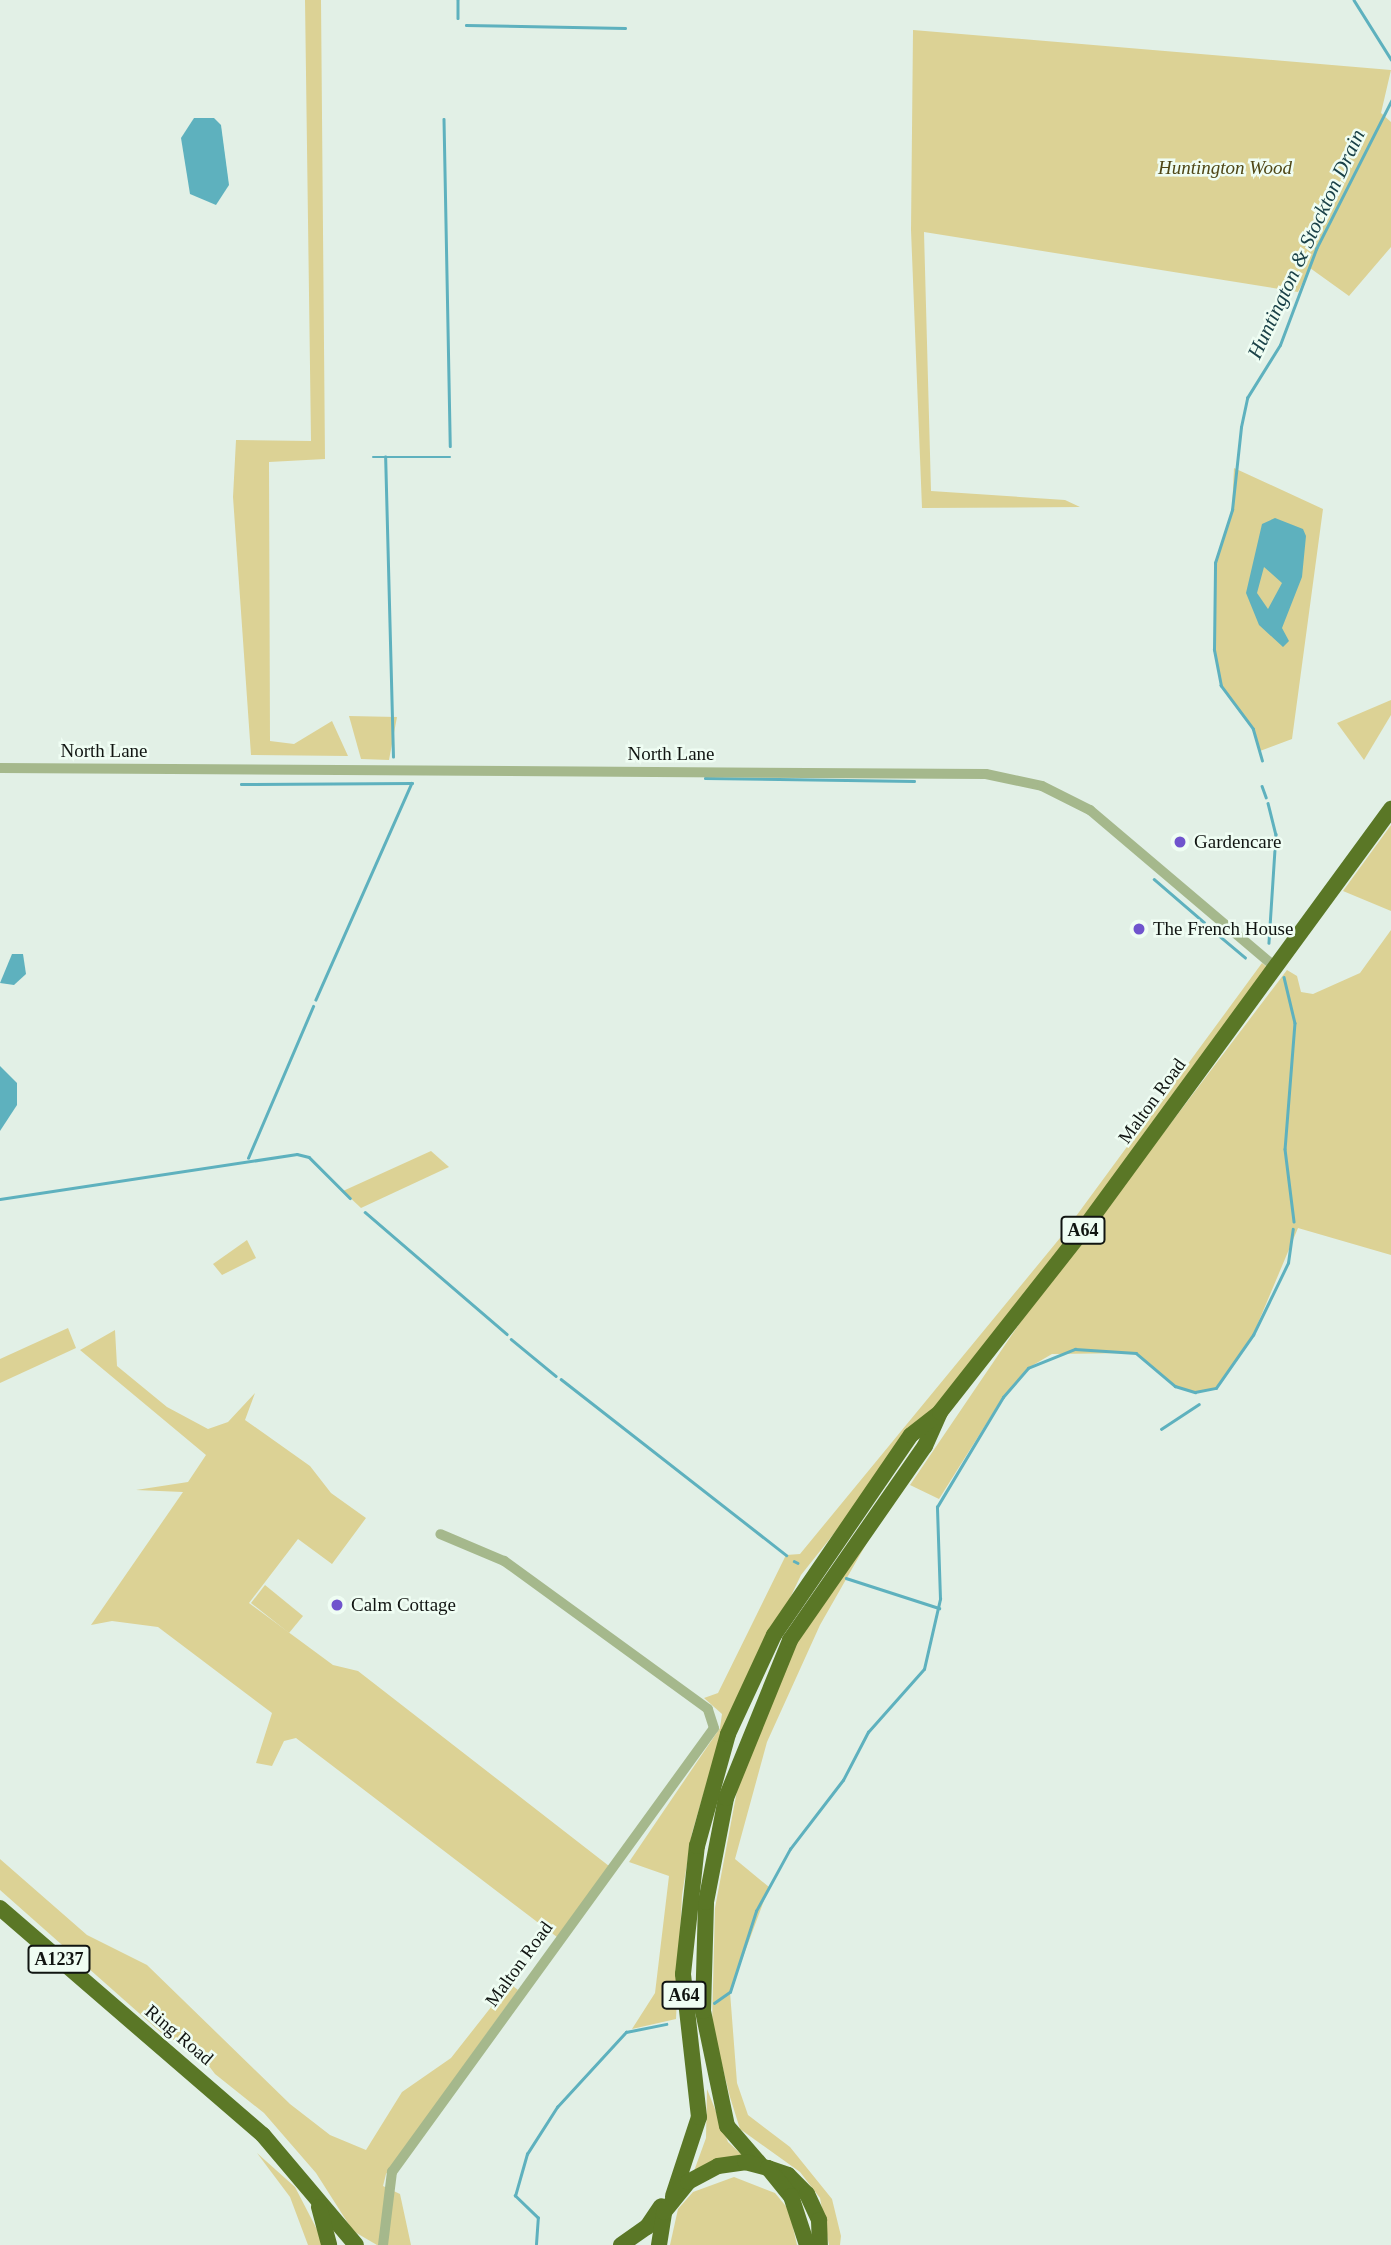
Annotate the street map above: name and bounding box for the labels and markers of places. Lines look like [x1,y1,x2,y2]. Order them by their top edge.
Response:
place label: Gardencare [1194,831,1282,853]
marker: Gardencare [1172,834,1188,850]
place label: The French House [1153,918,1293,940]
marker: The French House [1131,921,1147,937]
place label: Calm Cottage [351,1594,456,1616]
marker: Calm Cottage [329,1597,345,1613]

